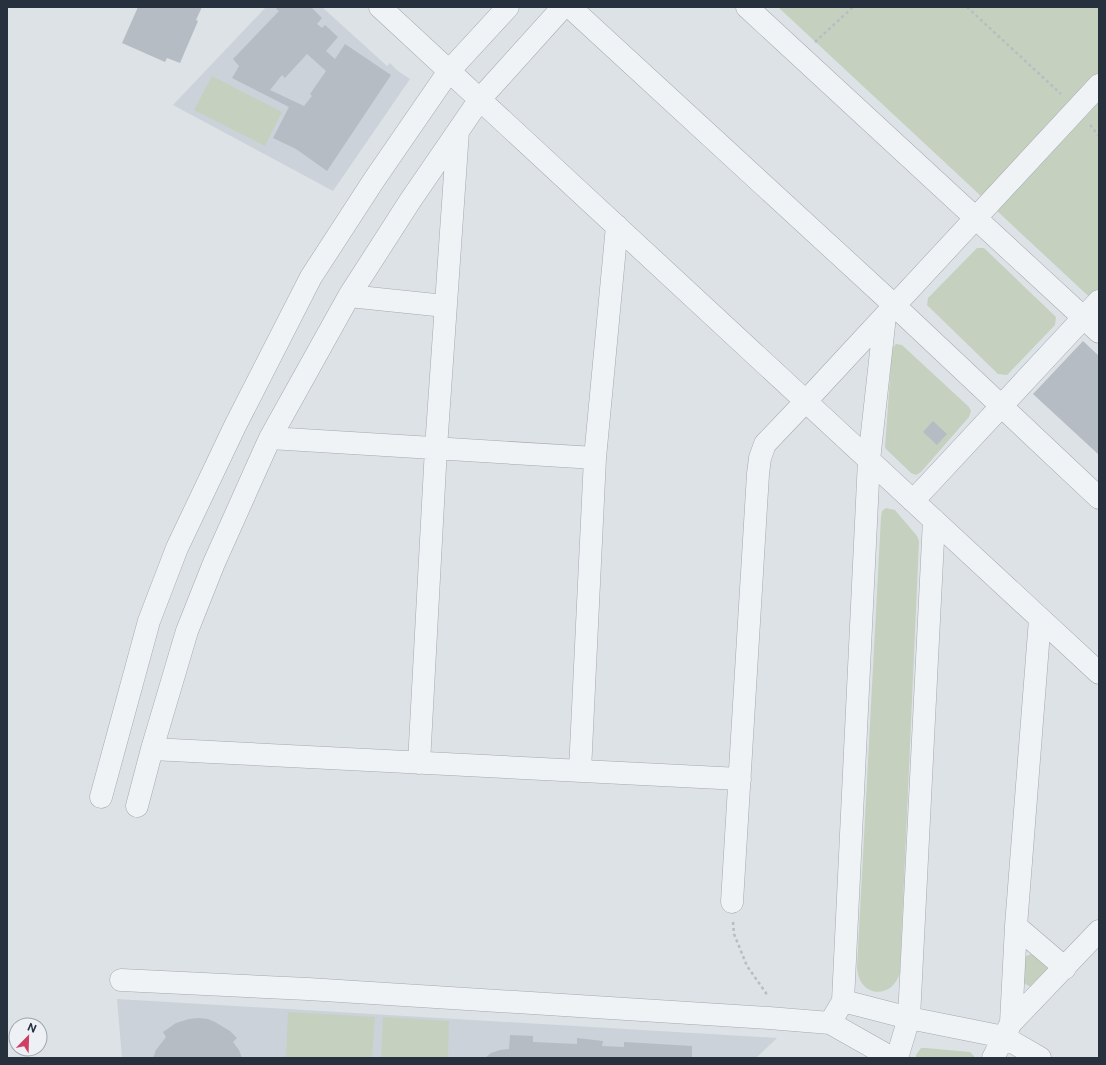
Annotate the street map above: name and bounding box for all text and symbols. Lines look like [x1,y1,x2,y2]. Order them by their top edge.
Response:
north arrow [8,1017,48,1057]
text: N [26,1021,38,1035]

